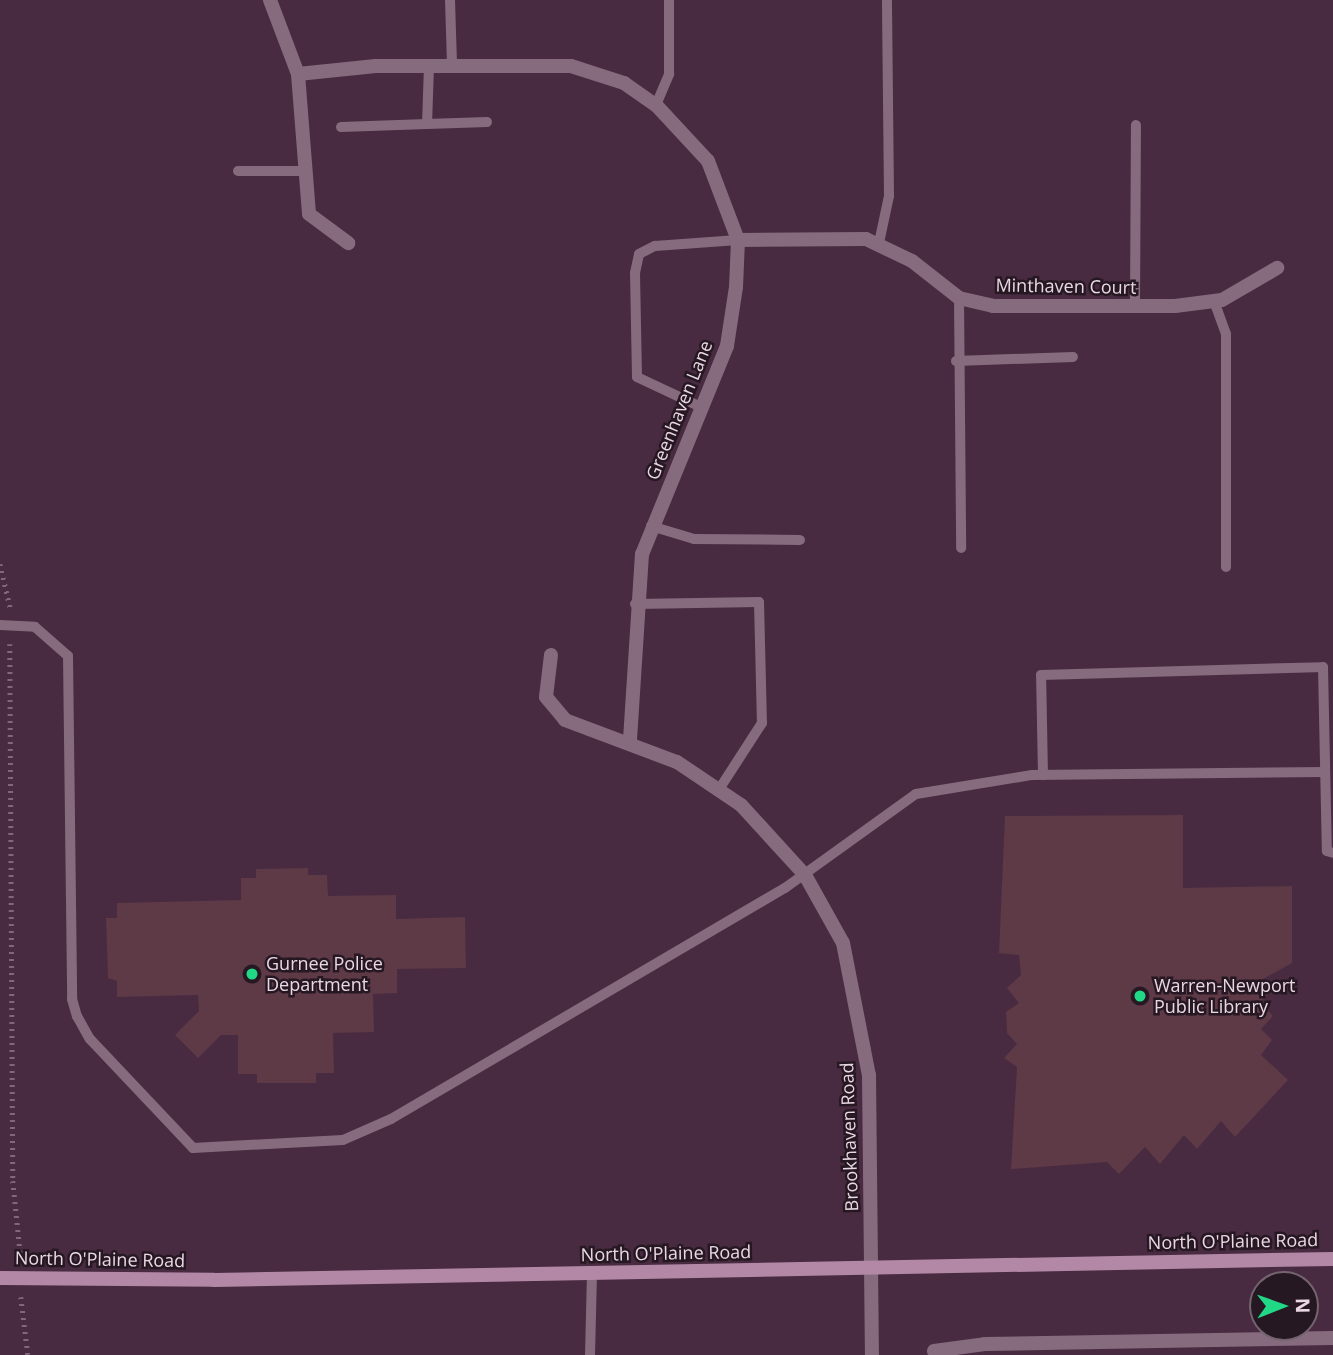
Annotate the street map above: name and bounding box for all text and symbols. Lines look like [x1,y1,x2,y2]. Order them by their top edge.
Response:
street label: Minthaven Court [995,274,1137,298]
street label: Greenhaven Lane [641,337,717,483]
place label: Gurnee Police Department [266,953,383,996]
marker: Gurnee Police Department [244,966,260,982]
place label: Warren-Newport Public Library [1154,975,1295,1018]
marker: Warren-Newport Public Library [1132,988,1148,1004]
street label: Brookhaven Road [836,1062,862,1212]
street label: North O'Plaine Road [1148,1229,1318,1253]
street label: North O'Plaine Road [581,1241,751,1265]
street label: North O'Plaine Road [15,1247,185,1271]
north arrow [1249,1271,1319,1341]
text: N [1290,1298,1316,1314]

